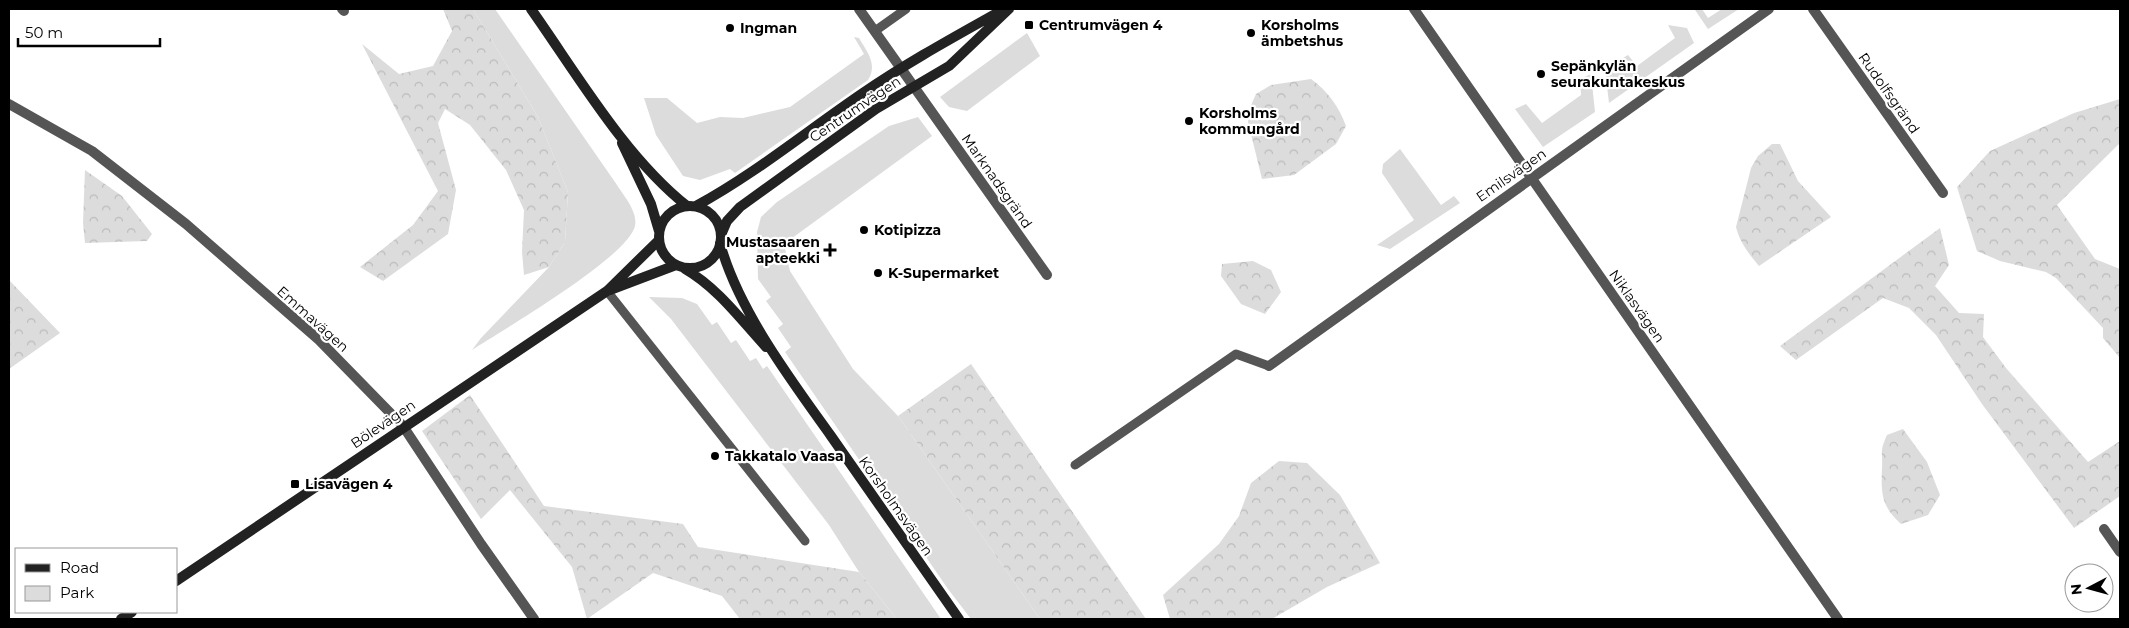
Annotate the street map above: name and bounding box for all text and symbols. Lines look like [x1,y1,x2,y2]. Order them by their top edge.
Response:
scale bar [18,15,160,47]
place label: Centrumvägen 4 [1039,16,1163,34]
place label: Korsholms ämbetshus [1261,16,1344,50]
place label: Ingman [740,19,797,37]
marker: Centrumvägen 4 [1023,19,1035,31]
marker: Ingman [724,22,736,34]
text: 50 m [25,23,63,42]
marker: Korsholms ämbetshus [1245,27,1257,39]
street label: Rudolfsgränd [1854,49,1924,137]
place label: Sepänkylän seurakuntakeskus [1551,57,1685,91]
marker: Sepänkylän seurakuntakeskus [1535,68,1547,80]
street label: Centrumvägen [806,72,904,146]
place label: Korsholms kommungård [1199,104,1300,138]
marker: Korsholms kommungård [1183,115,1195,127]
street label: Marknadsgränd [958,130,1036,232]
street label: Emilsvägen [1472,144,1550,206]
place label: Kotipizza [874,221,941,239]
marker: Kotipizza [858,224,870,236]
place label: Mustasaaren apteekki [726,233,820,267]
marker: Mustasaaren apteekki [824,244,836,256]
place label: K-Supermarket [888,264,999,282]
street label: Niklasvägen [1605,266,1669,346]
marker: K-Supermarket [872,267,884,279]
street label: Emmavägen [273,282,353,356]
street label: Bölevägen [347,396,419,452]
place label: Takkatalo Vaasa [725,447,844,465]
marker: Takkatalo Vaasa [709,450,721,462]
street label: Korsholmsvägen [855,453,937,559]
place label: Lisavägen 4 [305,475,393,493]
marker: Lisavägen 4 [289,478,301,490]
legend [15,548,178,613]
text: Road [60,558,99,577]
north arrow [2064,563,2114,613]
text: Park [60,583,94,602]
text: N [2067,583,2086,596]

